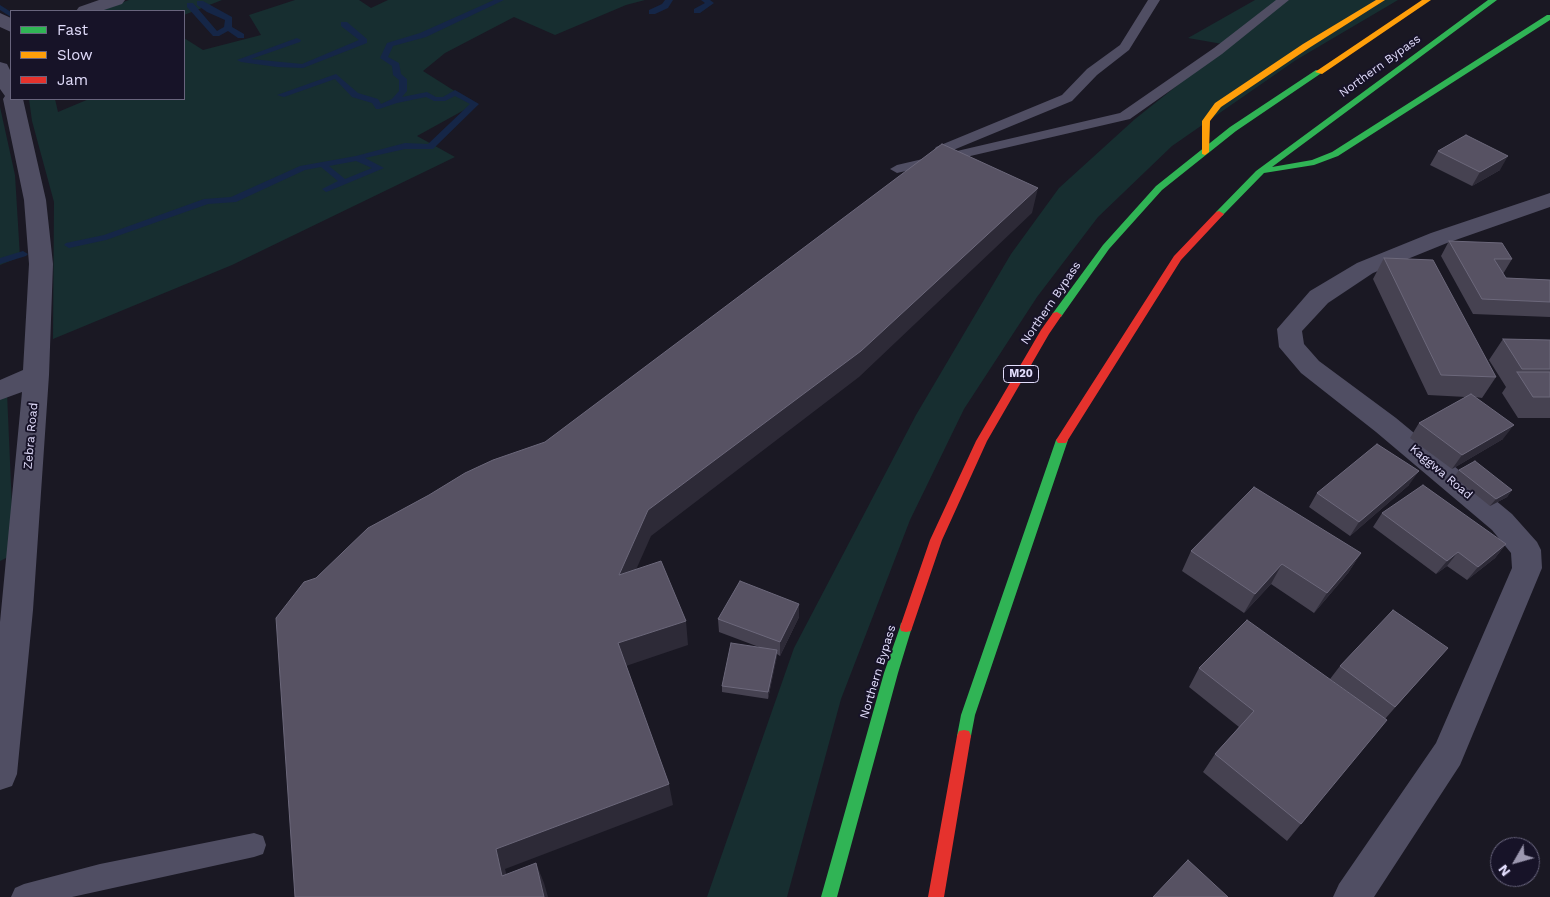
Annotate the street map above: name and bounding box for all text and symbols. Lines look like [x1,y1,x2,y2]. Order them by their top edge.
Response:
legend [10,10,185,100]
text: Fast [57,21,88,39]
street label: Northern Bypass [1336,32,1424,100]
text: Slow [57,46,93,64]
text: Jam [57,71,88,89]
street label: Northern Bypass [1018,259,1084,347]
road number: M20 [1004,366,1038,382]
street label: Zebra Road [21,402,41,470]
street label: Kaggwa Road [1407,442,1475,502]
street label: Northern Bypass [857,623,899,721]
north arrow [1490,837,1540,887]
text: N [1494,862,1513,880]

